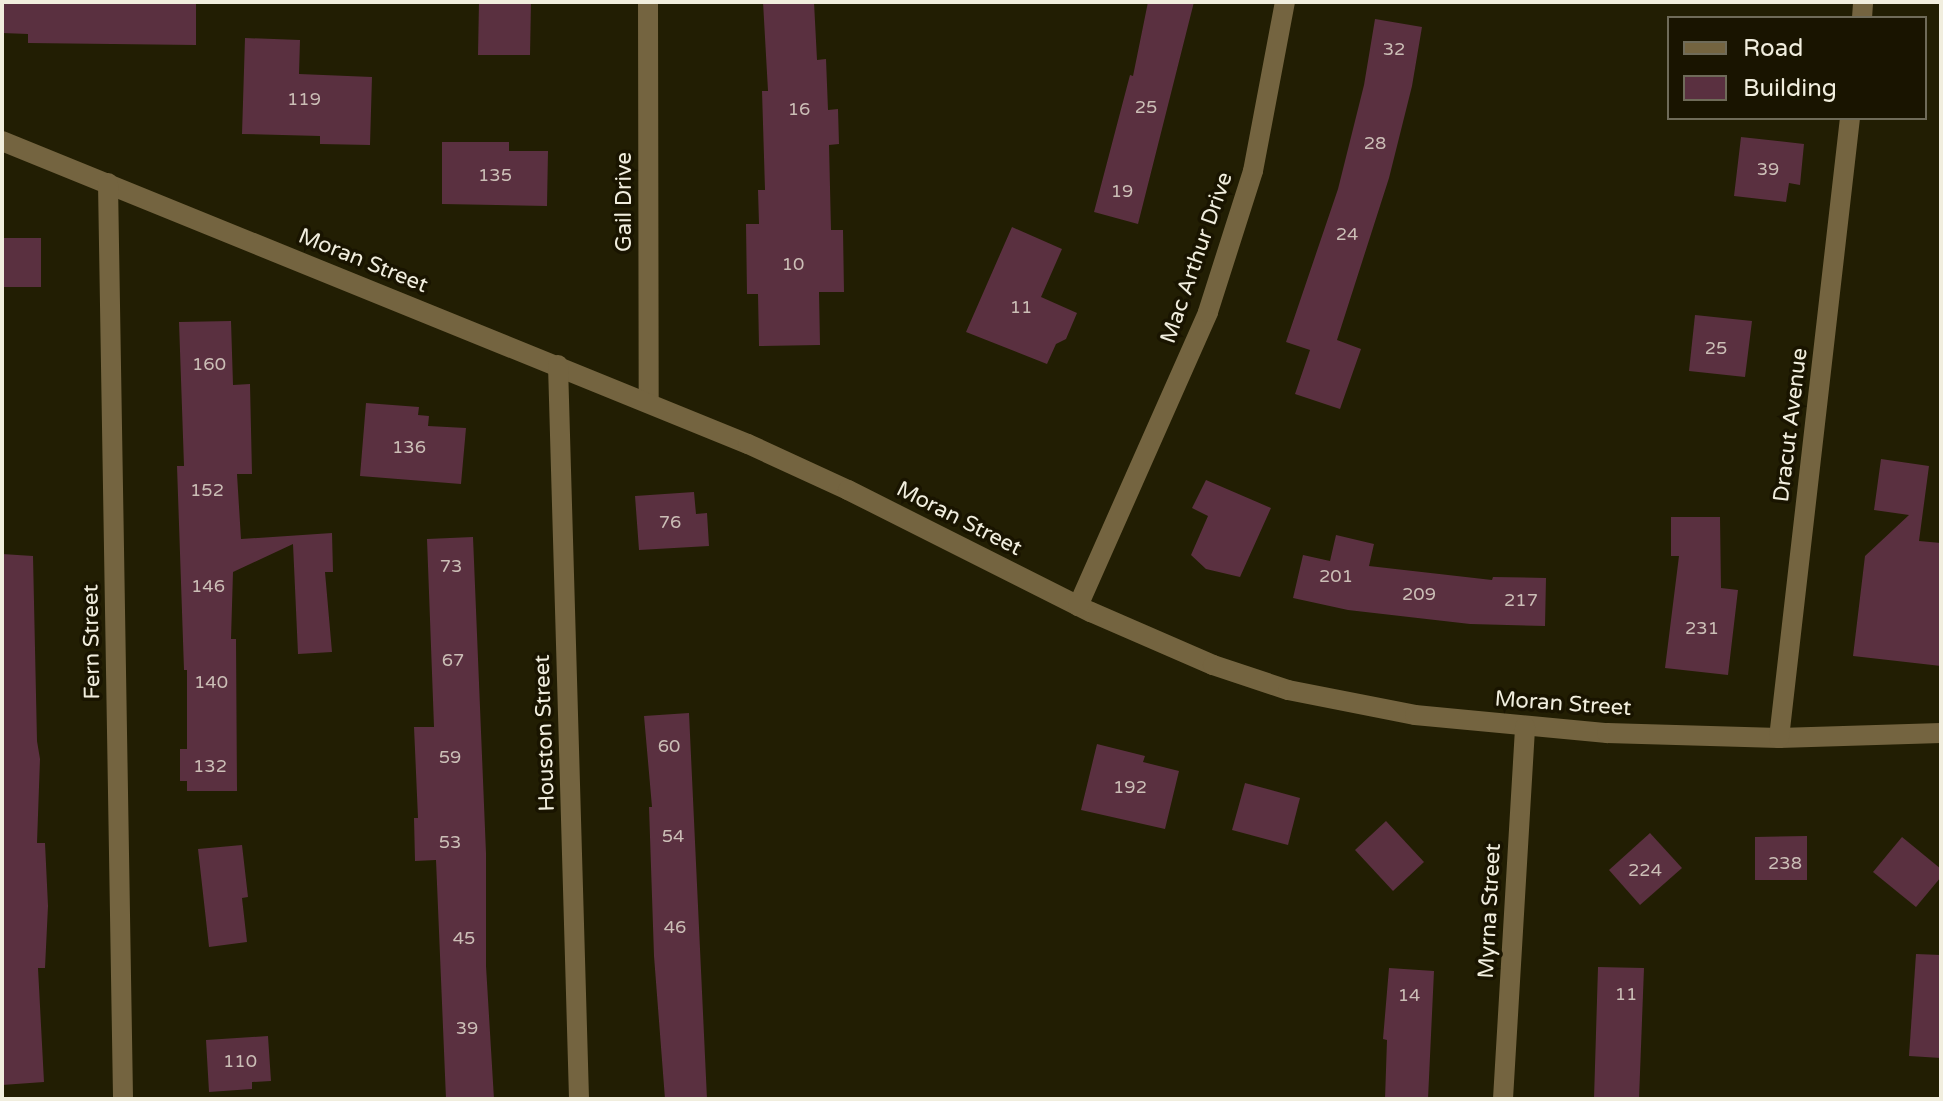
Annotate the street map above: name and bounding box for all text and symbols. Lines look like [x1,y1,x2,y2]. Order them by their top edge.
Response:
legend [1667,16,1927,120]
text: Road [1743,34,1803,63]
house number: 32 [1383,38,1405,60]
text: Building [1743,74,1837,103]
house number: 119 [287,88,321,110]
house number: 25 [1135,96,1157,118]
house number: 16 [788,98,810,120]
house number: 28 [1364,132,1386,154]
street label: Gail Drive [612,152,638,252]
house number: 39 [1757,158,1779,180]
house number: 135 [478,164,512,186]
street label: Mac Arthur Drive [1155,169,1239,347]
house number: 19 [1111,180,1133,202]
street label: Moran Street [294,223,432,299]
house number: 24 [1336,223,1358,245]
house number: 10 [782,253,804,275]
house number: 11 [1010,296,1032,318]
house number: 25 [1705,337,1727,359]
street label: Dracut Avenue [1768,346,1814,504]
house number: 160 [192,353,226,375]
house number: 136 [392,436,426,458]
street label: Moran Street [892,476,1026,562]
house number: 152 [190,479,224,501]
house number: 76 [659,511,681,533]
house number: 73 [440,555,462,577]
house number: 201 [1319,565,1353,587]
house number: 146 [191,575,225,597]
house number: 209 [1402,583,1436,605]
street label: Fern Street [78,584,106,700]
house number: 217 [1504,589,1538,611]
house number: 231 [1685,617,1719,639]
house number: 67 [442,649,464,671]
street label: Houston Street [529,654,561,812]
house number: 140 [194,671,228,693]
street label: Moran Street [1494,686,1632,722]
house number: 60 [658,735,680,757]
house number: 59 [439,746,461,768]
house number: 132 [193,755,227,777]
house number: 192 [1113,776,1147,798]
house number: 54 [662,825,684,847]
house number: 53 [439,831,461,853]
street label: Myrna Street [1473,843,1507,979]
house number: 238 [1768,852,1802,874]
house number: 224 [1628,859,1662,881]
house number: 46 [664,916,686,938]
house number: 45 [453,927,475,949]
house number: 11 [1615,983,1637,1005]
house number: 14 [1398,984,1420,1006]
house number: 39 [456,1017,478,1039]
house number: 110 [223,1050,257,1072]

